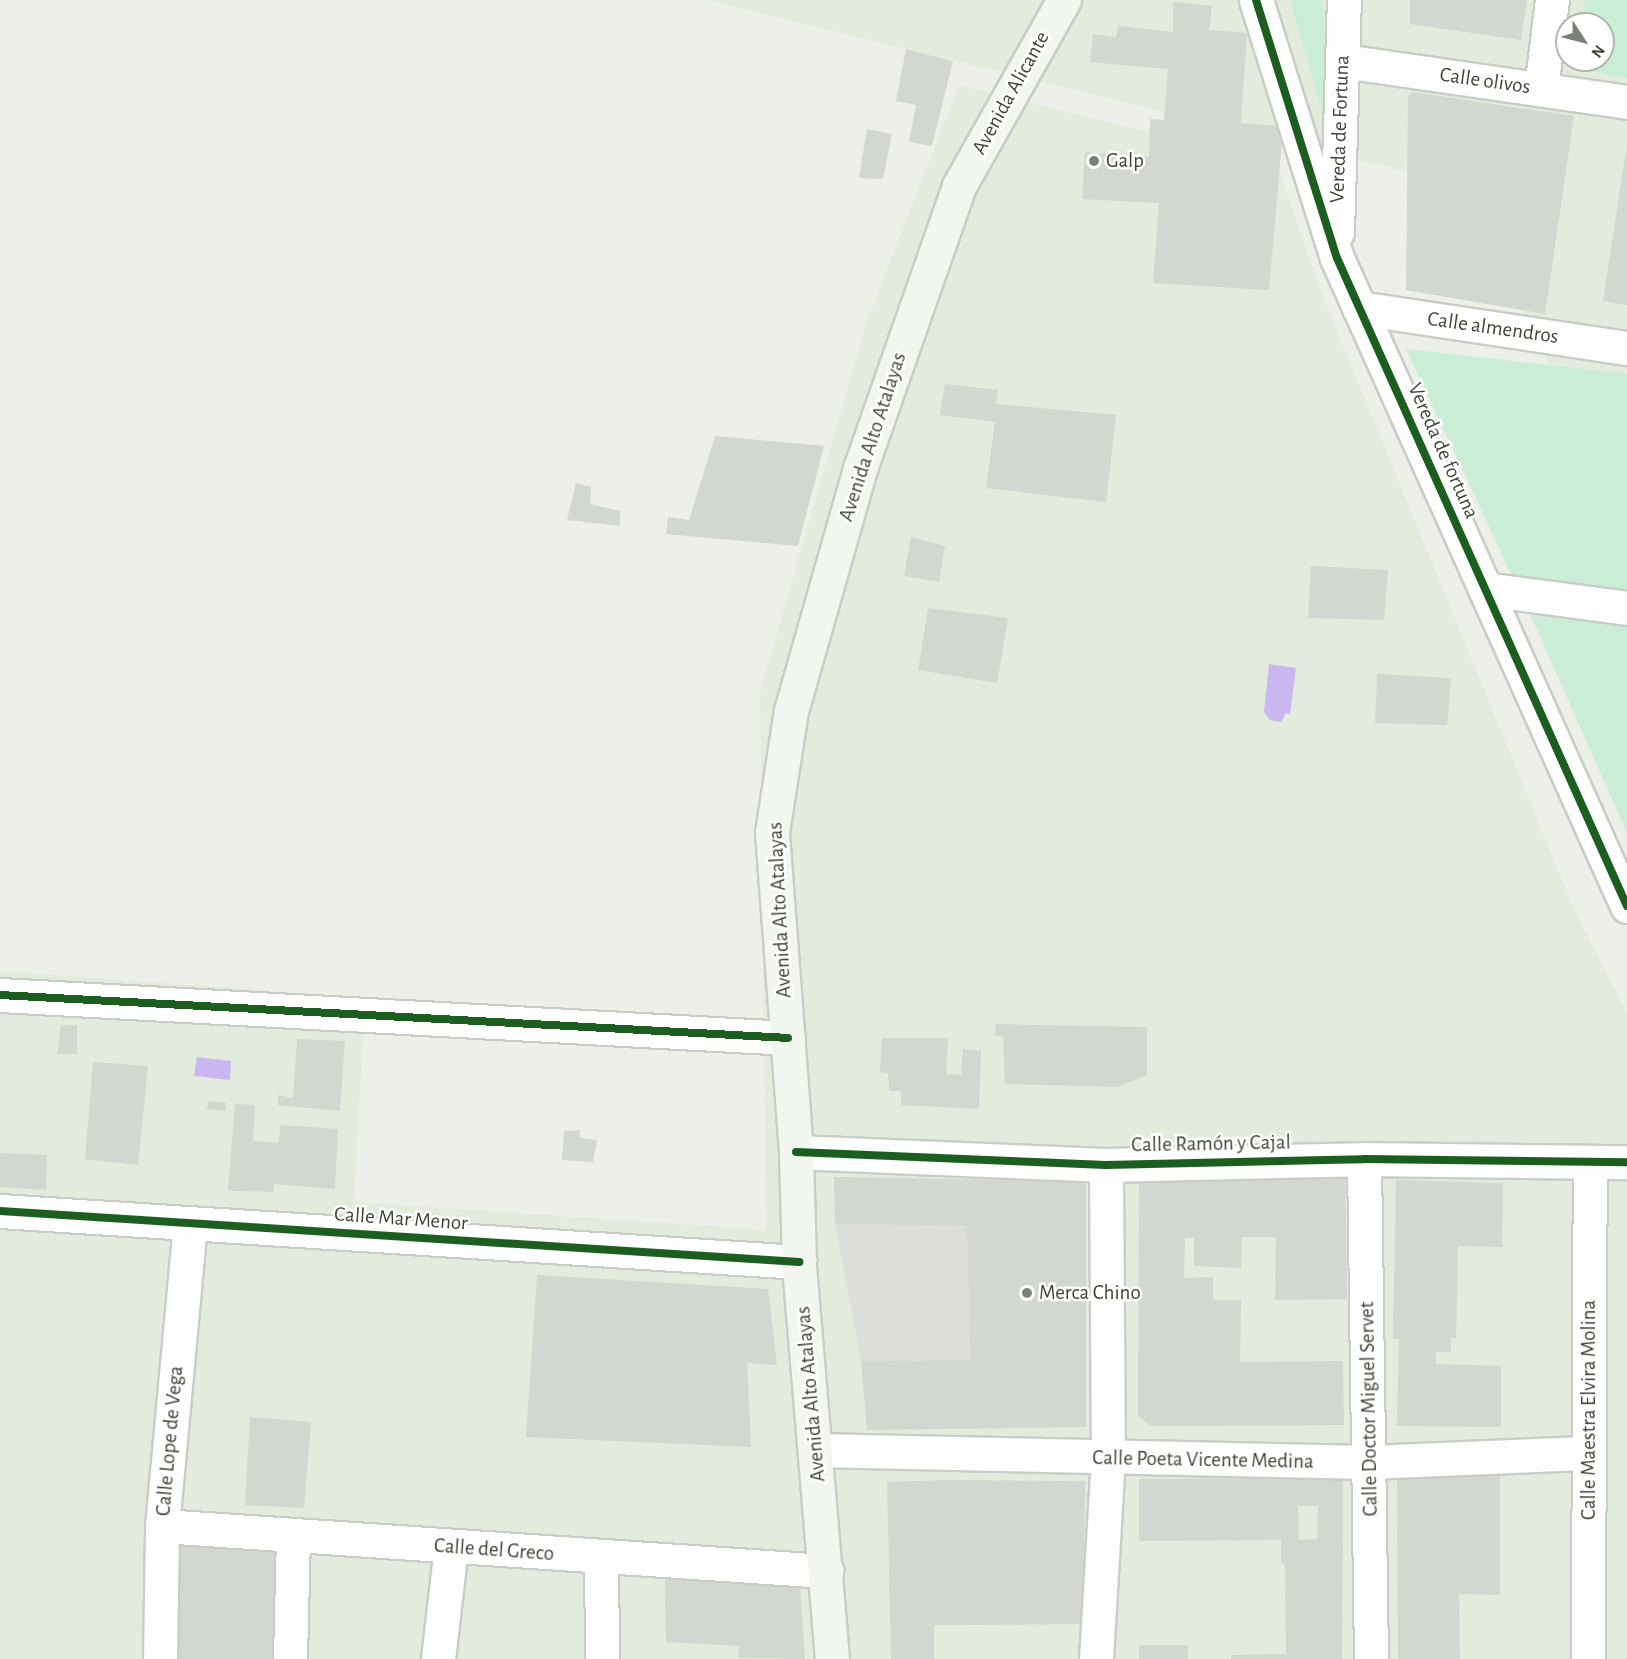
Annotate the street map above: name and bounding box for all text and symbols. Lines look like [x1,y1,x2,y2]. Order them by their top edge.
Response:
north arrow [1555,12,1615,72]
street label: Avenida Alicante [967,27,1055,159]
text: N [1588,42,1608,61]
street label: Vereda de Fortuna [1325,55,1355,203]
street label: Calle olivos [1438,62,1532,100]
place label: Galp [1106,148,1144,174]
marker: Galp [1087,154,1101,168]
street label: Calle almendros [1426,306,1560,350]
street label: Avenida Alto Atalayas [834,349,912,525]
street label: Vereda de fortuna [1402,379,1484,523]
street label: Avenida Alto Atalayas [763,821,797,999]
street label: Calle Ramón y Cajal [1131,1130,1291,1158]
street label: Calle Mar Menor [333,1202,469,1236]
place label: Merca Chino [1039,1280,1141,1306]
marker: Merca Chino [1020,1286,1034,1300]
street label: Calle Maestra Elvira Molina [1576,1300,1602,1520]
street label: Calle Doctor Miguel Servet [1355,1301,1383,1517]
street label: Avenida Alto Atalayas [791,1305,831,1483]
street label: Calle Lope de Vega [151,1365,189,1517]
street label: Calle Poeta Vicente Medina [1092,1445,1314,1475]
street label: Calle del Greco [433,1533,555,1567]

